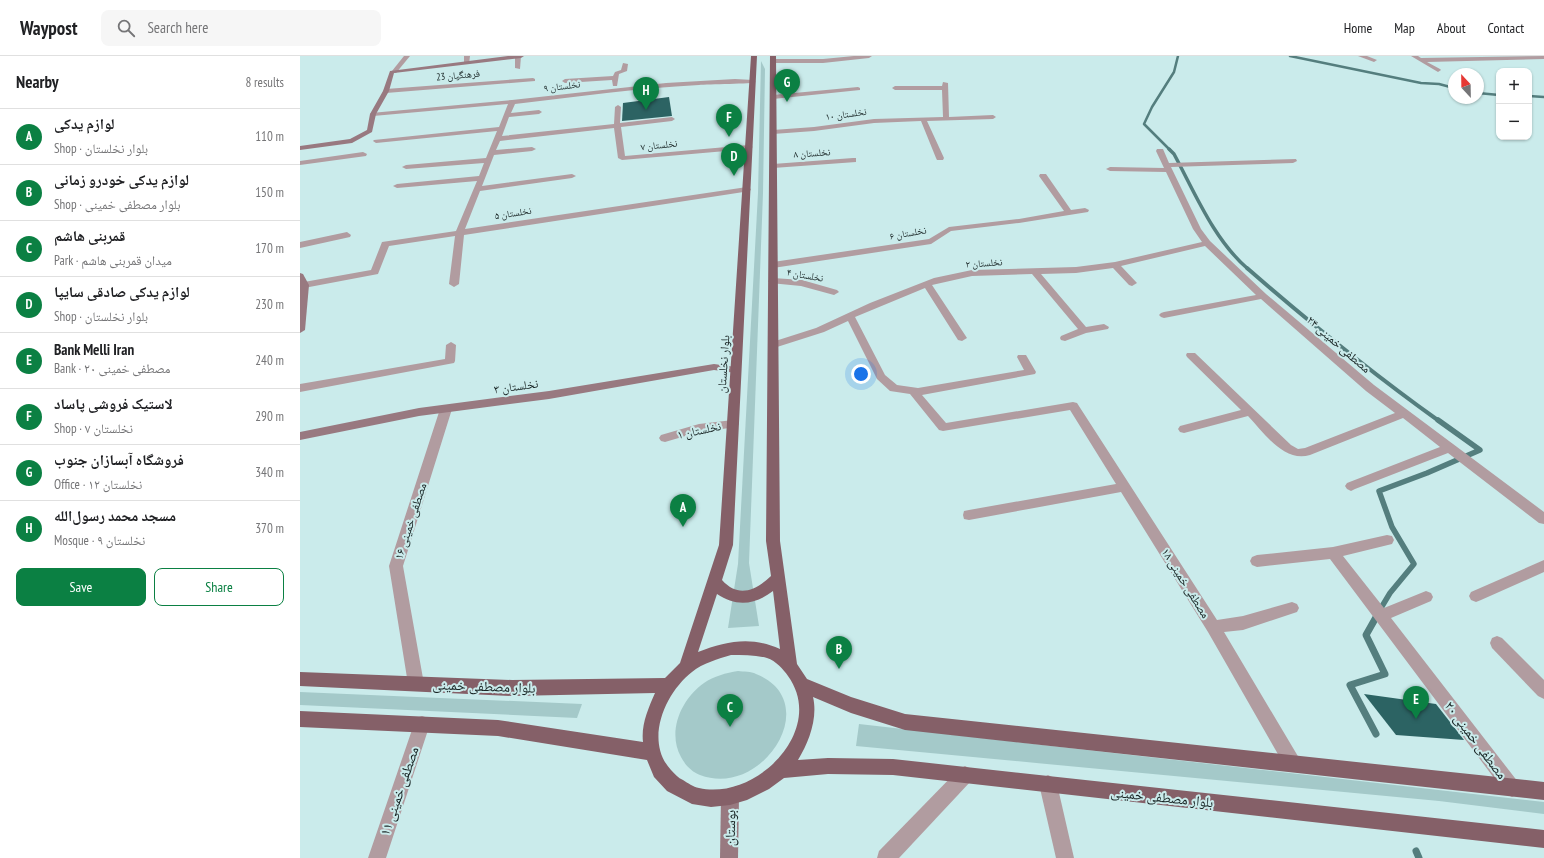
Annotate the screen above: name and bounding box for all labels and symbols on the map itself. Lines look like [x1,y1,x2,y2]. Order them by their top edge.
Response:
street label: فرهنگیان 23 [436,67,480,83]
north arrow [1448,68,1484,104]
pin: G [774,69,800,102]
street label: نخلستان ۹ [543,77,581,95]
pin: H [633,77,659,110]
pin: F [716,104,742,137]
street label: نخلستان ۱۰ [825,105,868,123]
street label: نخلستان ۷ [640,137,678,153]
pin: D [721,143,747,176]
street label: نخلستان ۸ [793,145,831,161]
street label: نخلستان ۵ [494,204,533,222]
street label: نخلستان ۶ [889,223,928,243]
street label: نخلستان ۲ [965,255,1003,271]
street label: نخلستان ۴ [786,265,825,285]
street label: مصطفی خمینی ۲۴ [1304,312,1374,376]
street label: بلوار نخلستان [713,334,733,394]
your location [851,364,871,384]
street label: نخلستان ۳ [493,375,539,397]
street label: نخلستان ۱ [676,418,722,442]
street label: مصطفی خمینی ۱۶ [391,481,430,561]
pin: A [670,494,696,527]
street label: مصطفی خمینی ۱۸ [1158,545,1213,621]
pin: B [826,636,852,669]
street label: بلوار مصطفی خمینی [432,675,536,697]
pin: E [1403,686,1429,719]
pin: C [717,694,743,727]
street label: مصطفی خمینی ۲۰ [1441,697,1511,783]
street label: مصطفی خمینی ۱۱ [375,744,423,838]
street label: بلوار مصطفی خمینی [1110,783,1214,811]
street label: بوستان [721,809,739,846]

